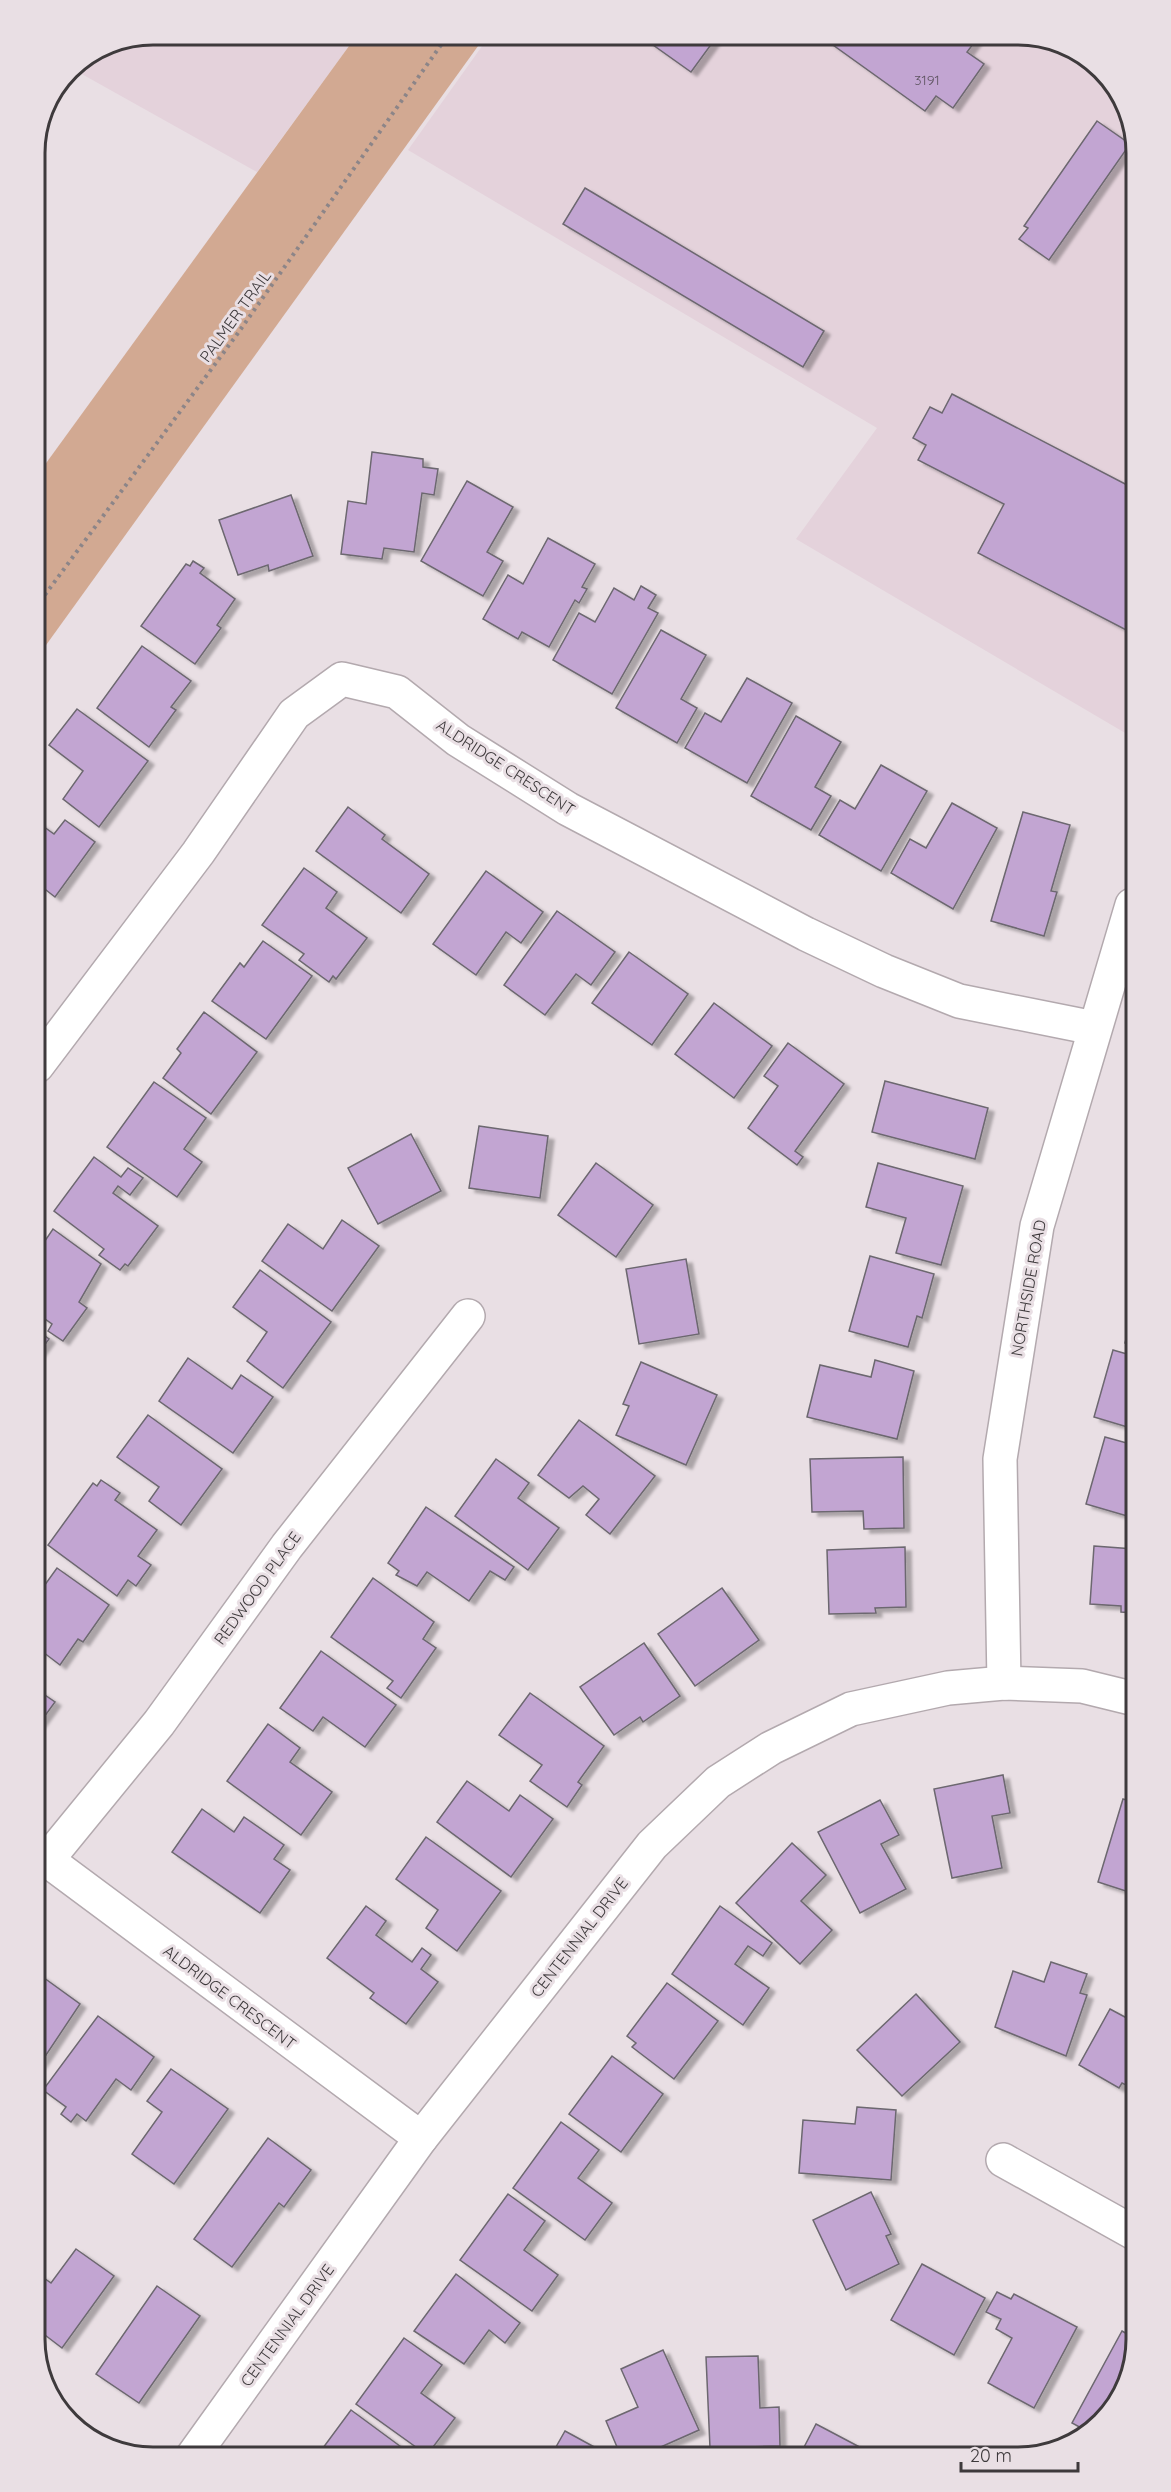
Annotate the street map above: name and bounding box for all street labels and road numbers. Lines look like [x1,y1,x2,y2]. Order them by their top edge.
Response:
street label: PALMER TRAIL [195,266,275,366]
street label: ALDRIDGE CRESCENT [433,715,579,819]
street label: NORTHSIDE ROAD [1006,1218,1050,1358]
street label: REDWOOD PLACE [209,1528,305,1648]
street label: CENTENNIAL DRIVE [526,1873,632,2001]
street label: ALDRIDGE CRESCENT [160,1940,301,2054]
street label: CENTENNIAL DRIVE [236,2260,338,2390]

